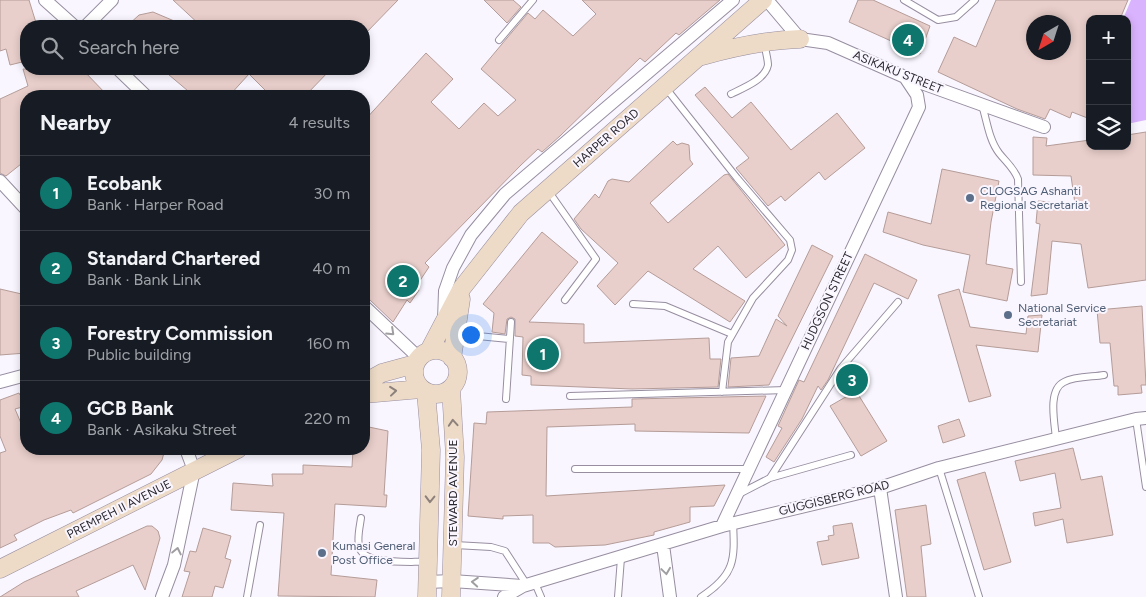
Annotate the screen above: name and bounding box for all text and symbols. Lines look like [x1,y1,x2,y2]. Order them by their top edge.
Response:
north arrow [1026,15,1071,60]
map controls [1086,15,1131,150]
button: + [1086,15,1131,60]
search box [20,20,370,75]
pin: 4 [892,21,924,59]
icon: search [38,34,66,62]
text: Search here [78,36,180,59]
street label: ASIKAKU STREET [851,48,945,96]
button: − [1086,60,1131,105]
button: layers [1086,105,1131,150]
street label: HARPER ROAD [570,106,642,170]
text: Nearby [40,110,111,135]
text: 4 results [289,113,350,132]
text: Ecobank [87,172,162,195]
text: 1 [53,184,59,203]
text: 30 m [313,184,350,203]
place label: CLOGSAG Ashanti Regional Secretariat [980,184,1089,212]
marker: CLOGSAG Ashanti Regional Secretariat [964,192,976,204]
text: Bank · Harper Road [87,195,224,214]
text: Standard Chartered [87,247,260,270]
street label: HUDGSON STREET [798,250,856,352]
text: 2 [51,259,61,278]
text: 40 m [312,259,350,278]
pin: 2 [387,262,419,300]
text: Bank · Bank Link [87,270,201,289]
place label: National Service Secretariat [1018,301,1107,329]
marker: National Service Secretariat [1002,309,1014,321]
text: Forestry Commission [87,322,273,345]
your location [458,322,484,348]
one-way arrow [385,326,394,335]
text: 3 [52,334,60,353]
text: 160 m [307,334,350,353]
pin: 1 [527,335,559,373]
text: Public building [87,345,191,364]
pin: 3 [836,361,868,399]
one-way arrow [389,386,397,397]
text: GCB Bank [87,397,174,420]
text: 4 [51,409,61,428]
text: 220 m [304,409,350,428]
one-way arrow [447,419,458,427]
text: Bank · Asikaku Street [87,420,237,439]
street label: STEWARD AVENUE [446,440,460,546]
street label: PREMPEH II AVENUE [65,477,173,541]
street label: GUGGISBERG ROAD [777,477,891,519]
one-way arrow [425,495,435,503]
place label: Kumasi General Post Office [332,539,415,567]
one-way arrow [172,546,182,555]
marker: Kumasi General Post Office [316,547,328,559]
one-way arrow [661,567,671,576]
one-way arrow [471,577,479,588]

